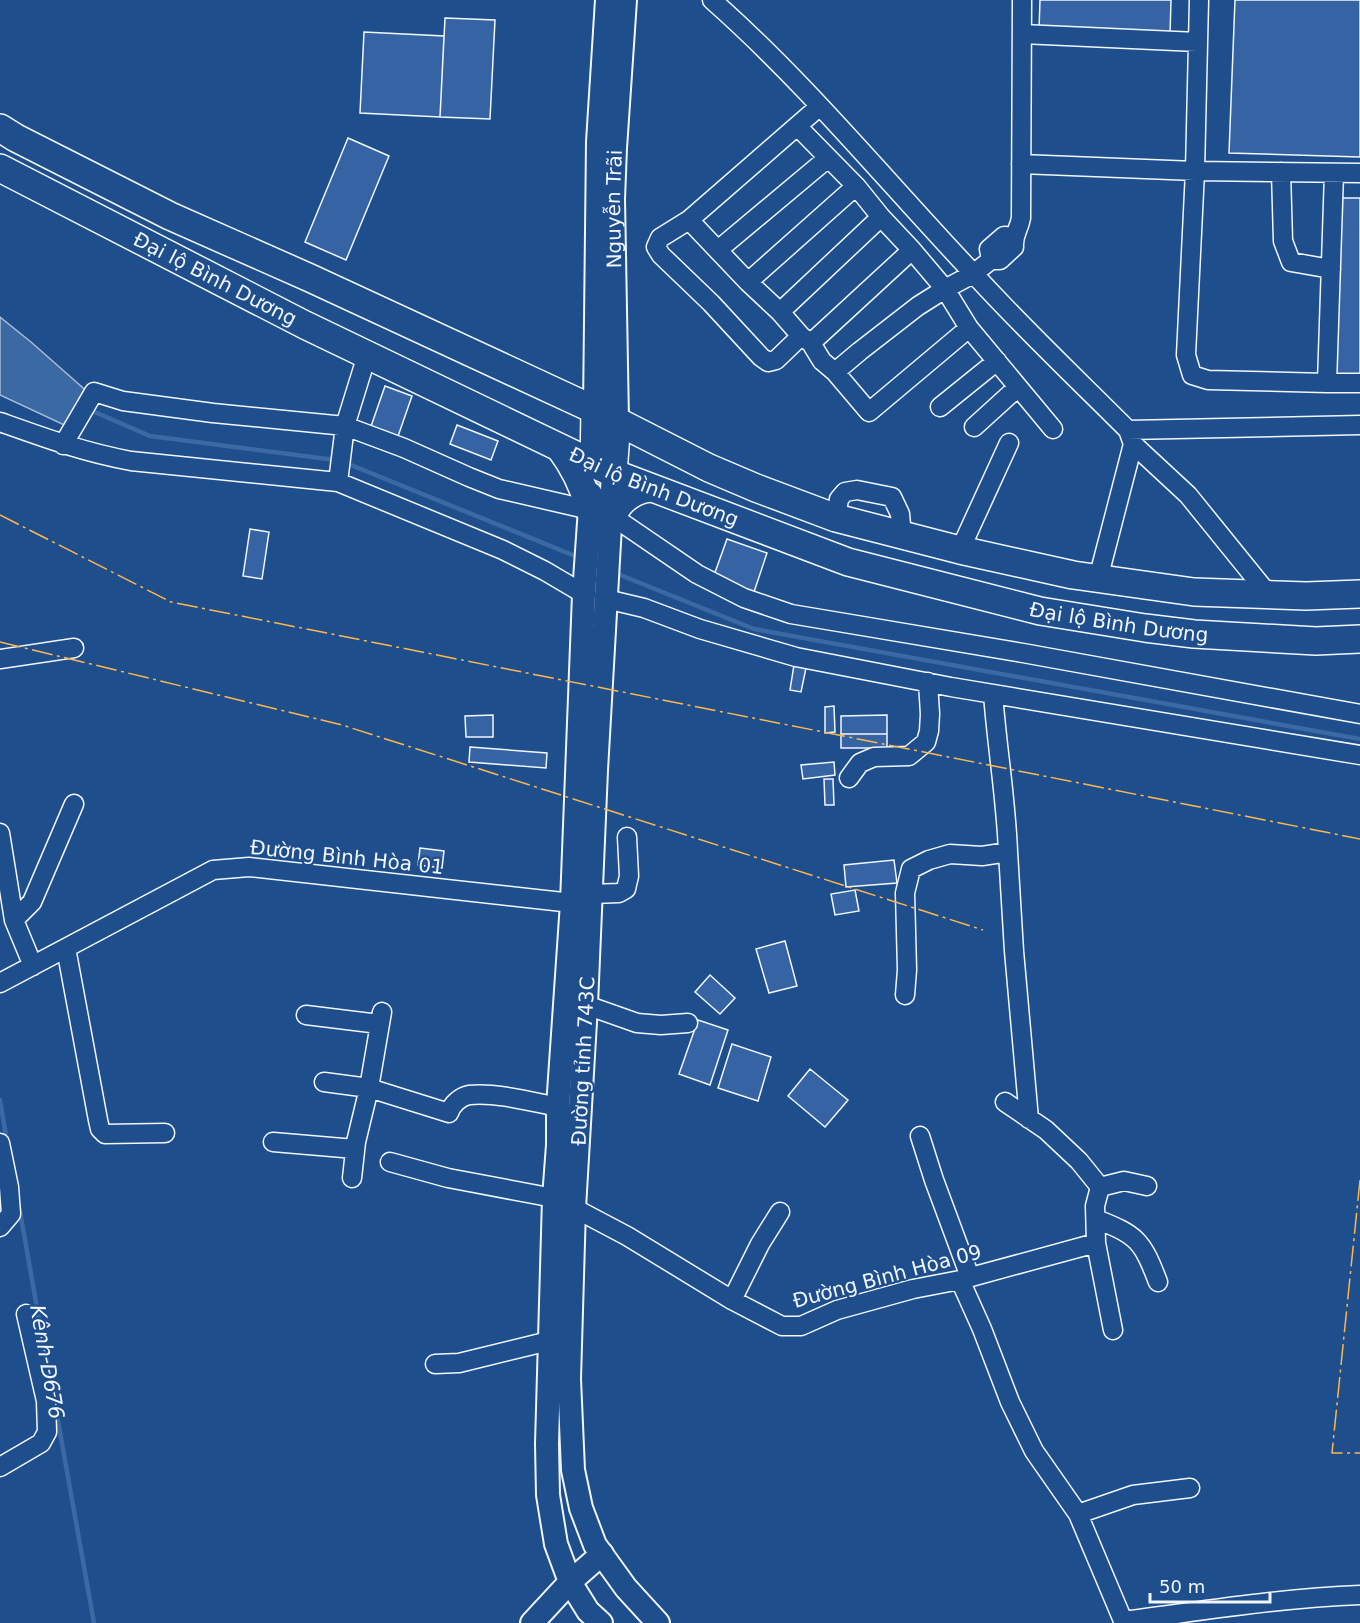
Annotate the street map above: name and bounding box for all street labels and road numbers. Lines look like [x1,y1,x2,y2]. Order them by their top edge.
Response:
street label: Nguyễn Trãi [601,149,627,269]
street label: Đại lộ Bình Dương [129,227,301,331]
street label: Đại lộ Bình Dương [565,442,742,532]
street label: Đại lộ Bình Dương [1027,597,1209,647]
street label: Đường Bình Hòa 01 [249,835,445,879]
street label: Đường tỉnh 743C [567,976,599,1146]
street label: Đường Bình Hòa 09 [790,1239,984,1313]

